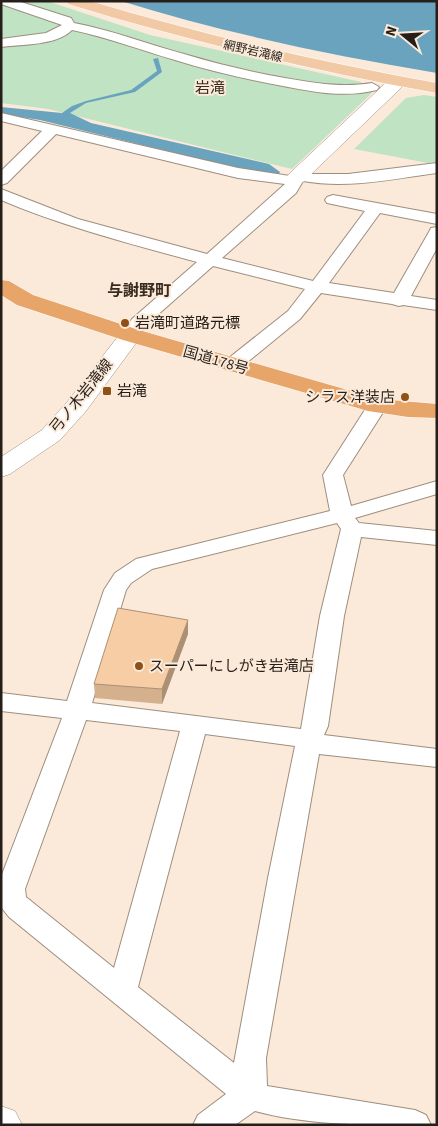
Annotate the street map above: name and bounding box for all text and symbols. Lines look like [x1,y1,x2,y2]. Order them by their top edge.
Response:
north arrow [378,10,428,60]
text: N [381,24,403,39]
street label: 網野岩滝線 [222,36,284,67]
district label: 岩滝 [195,78,225,99]
district label: 与謝野町 [107,280,171,302]
place label: 岩滝町道路元標 [135,313,240,334]
marker: 岩滝町道路元標 [119,317,131,329]
street label: 国道178号 [181,341,251,380]
street label: 弓ノ木岩滝線 [45,355,118,438]
place label: 岩滝 [117,381,147,402]
marker: 岩滝 [101,385,113,397]
place label: シラス洋装店 [305,387,395,408]
marker: シラス洋装店 [399,391,411,403]
place label: スーパーにしがき岩滝店 [149,656,314,677]
marker: スーパーにしがき岩滝店 [133,660,145,672]

